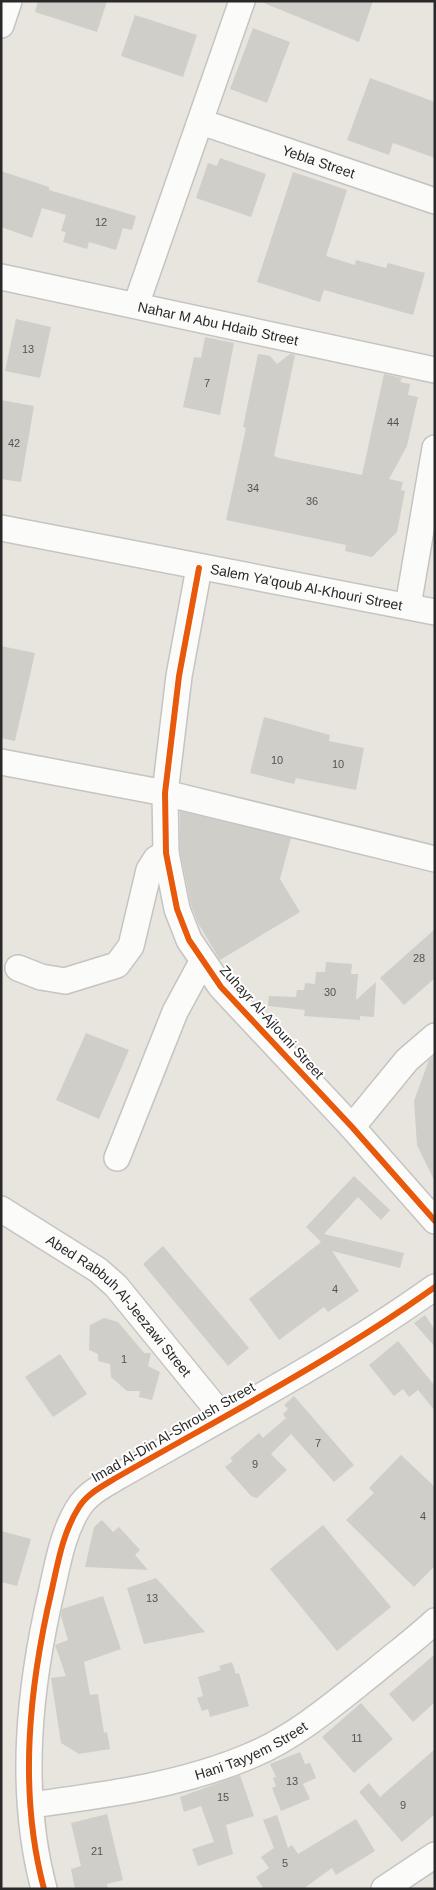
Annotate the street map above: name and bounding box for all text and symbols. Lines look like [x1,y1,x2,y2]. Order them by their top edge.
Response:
street label: Yebla Street [280,142,357,181]
house number: 12 [95,216,107,228]
street label: Nahar M Abu Hdaib Street [136,299,300,349]
house number: 13 [22,343,34,355]
house number: 7 [204,377,210,389]
house number: 44 [387,416,399,428]
house number: 42 [8,437,20,449]
house number: 34 [247,482,259,494]
house number: 36 [306,495,318,507]
street label: Salem Ya'qoub Al-Khouri Street [209,561,404,614]
house number: 10 [271,754,283,766]
house number: 10 [332,758,344,770]
house number: 28 [413,952,425,964]
street label: Zuhayr Al-Ajlouni Street [217,962,327,1082]
house number: 30 [324,986,336,998]
street label: Abed Rabbuh Al-Jeezawi Street [43,1232,195,1380]
house number: 4 [332,1283,338,1295]
house number: 1 [121,1353,127,1365]
street label: Imad Al-Din Al-Shroush Street [88,1379,258,1485]
house number: 7 [315,1437,321,1449]
house number: 9 [252,1458,258,1470]
house number: 4 [420,1510,426,1522]
house number: 13 [146,1592,158,1604]
street label: Hani Tayyem Street [193,1718,310,1783]
house number: 11 [351,1732,363,1744]
house number: 13 [286,1775,298,1787]
house number: 15 [217,1791,229,1803]
house number: 9 [400,1799,406,1811]
house number: 21 [91,1845,103,1857]
house number: 5 [282,1857,288,1869]

